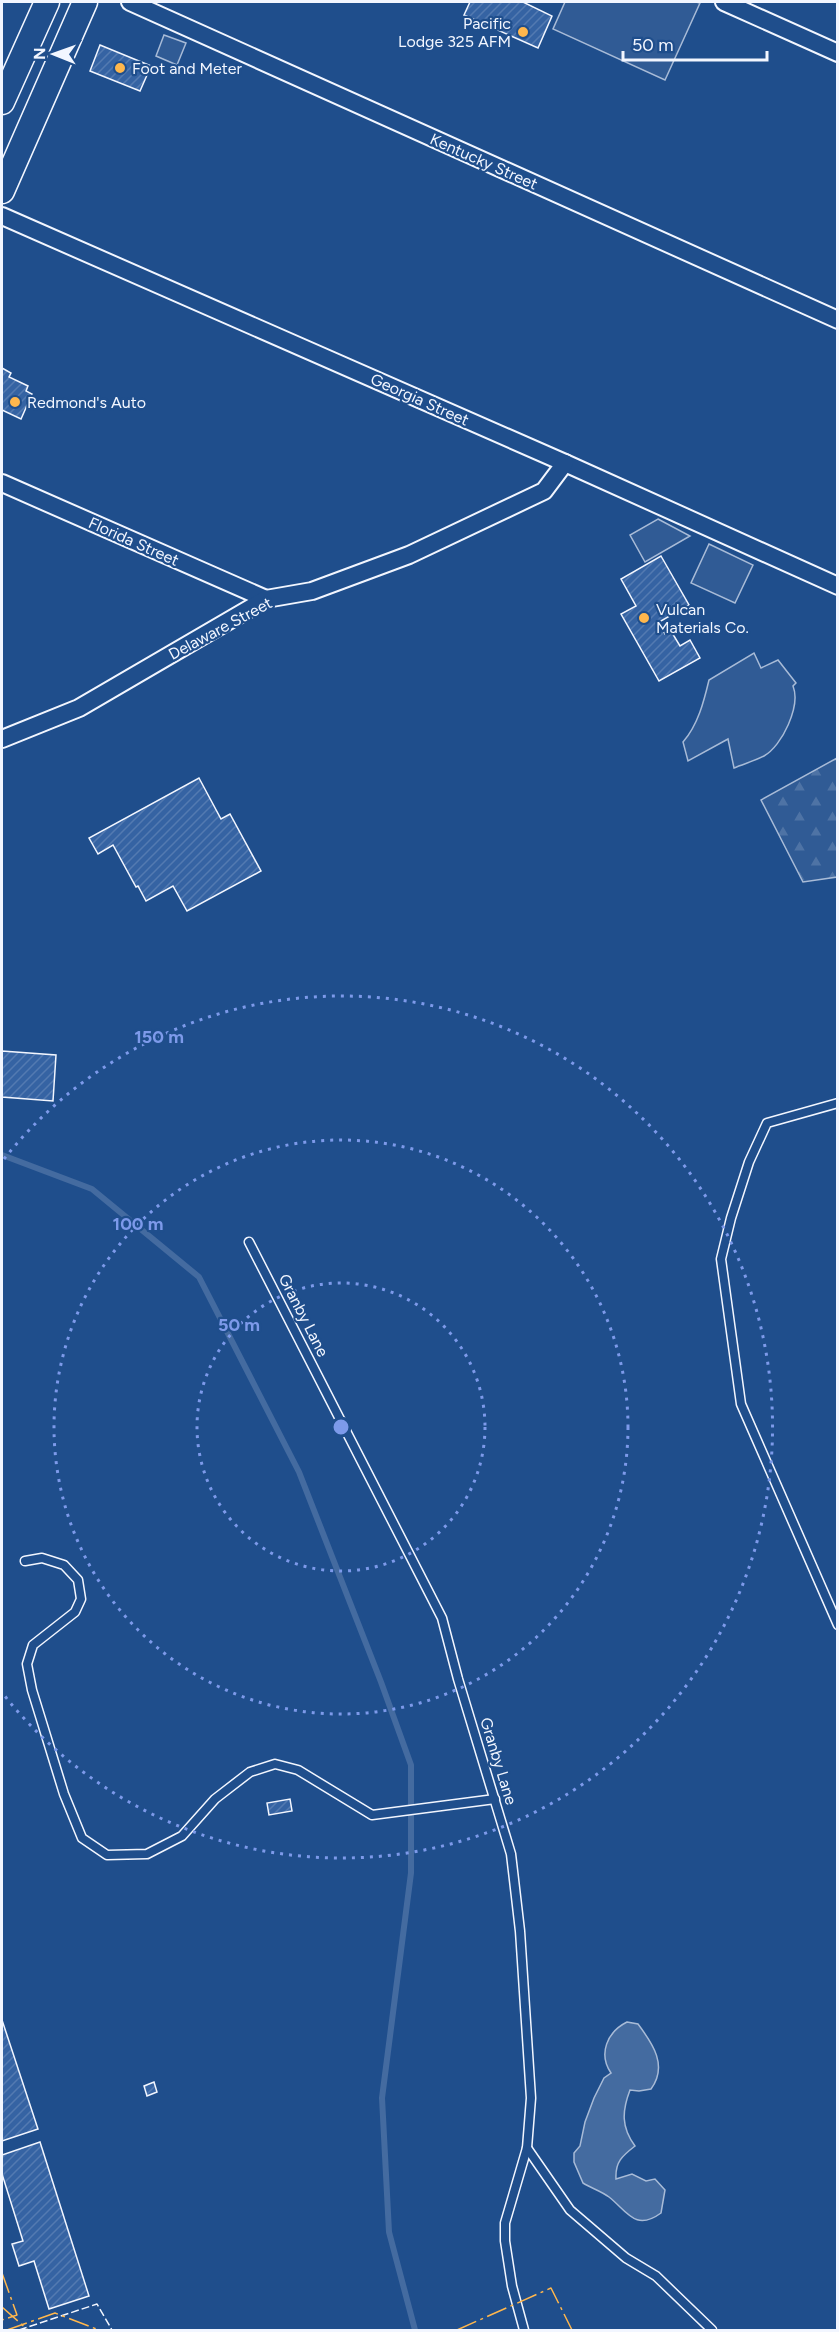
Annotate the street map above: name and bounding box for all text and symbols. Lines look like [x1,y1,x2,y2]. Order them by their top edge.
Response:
place label: Pacific Lodge 325 AFM [398,14,511,51]
north arrow [24,24,84,84]
scale bar [623,24,767,62]
marker: Pacific Lodge 325 AFM [516,25,530,39]
text: 50 m [632,34,674,56]
text: N [30,47,49,60]
place label: Foot and Meter [132,59,243,78]
marker: Foot and Meter [113,61,127,75]
street label: Kentucky Street [427,129,541,194]
street label: Georgia Street [368,369,472,430]
place label: Redmond's Auto [27,393,146,412]
marker: Redmond's Auto [8,395,22,409]
street label: Florida Street [86,513,182,570]
street label: Delaware Street [165,593,275,664]
place label: Vulcan Materials Co. [656,600,749,637]
marker: Vulcan Materials Co. [637,611,651,625]
text: 150 m [134,1026,184,1048]
text: 100 m [113,1213,163,1235]
street label: Granby Lane [275,1271,333,1360]
text: 50 m [218,1314,260,1336]
centre of rings [331,1417,351,1437]
street label: Granby Lane [476,1715,521,1807]

